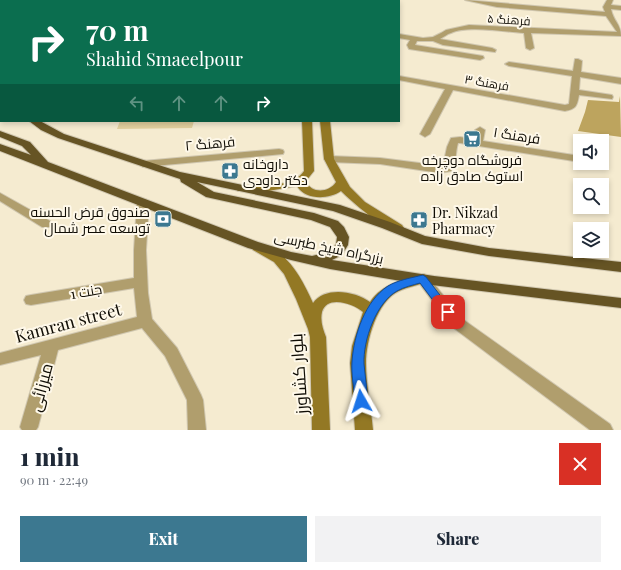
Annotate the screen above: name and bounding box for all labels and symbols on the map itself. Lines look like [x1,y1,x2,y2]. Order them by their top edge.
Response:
street label: فرهنگ ۵ [487,10,531,28]
street label: فرهنگ ۳ [464,70,510,94]
street label: فرهنگ ۱ [492,122,542,148]
supermarket icon: فروشگاه دوچرخه استوک صادق زاده [462,129,482,149]
street label: فرهنگ ۲ [184,131,236,155]
place label: فروشگاه دوچرخه استوک صادق زاده [421,150,523,185]
place label: داروخانه دکتر داودی [243,154,308,189]
pharmacy icon: داروخانه دکتر داودی [220,161,240,181]
place label: صندوق قرض الحسنه توسعه عصر شمال [31,202,150,237]
place label: Dr. Nikzad Pharmacy [432,203,498,238]
bank icon: صندوق قرض الحسنه توسعه عصر شمال [153,209,173,229]
pharmacy icon: Dr. Nikzad Pharmacy [409,210,429,230]
street label: بزرگراه شیخ طبرسی [273,226,385,268]
street label: جنت 1 [69,279,103,303]
pin [431,295,465,329]
street label: Kamran street [12,297,125,347]
street label: بلوار کشاورز [284,333,313,416]
street label: میرزائی [23,360,58,414]
position arrow [340,380,382,422]

